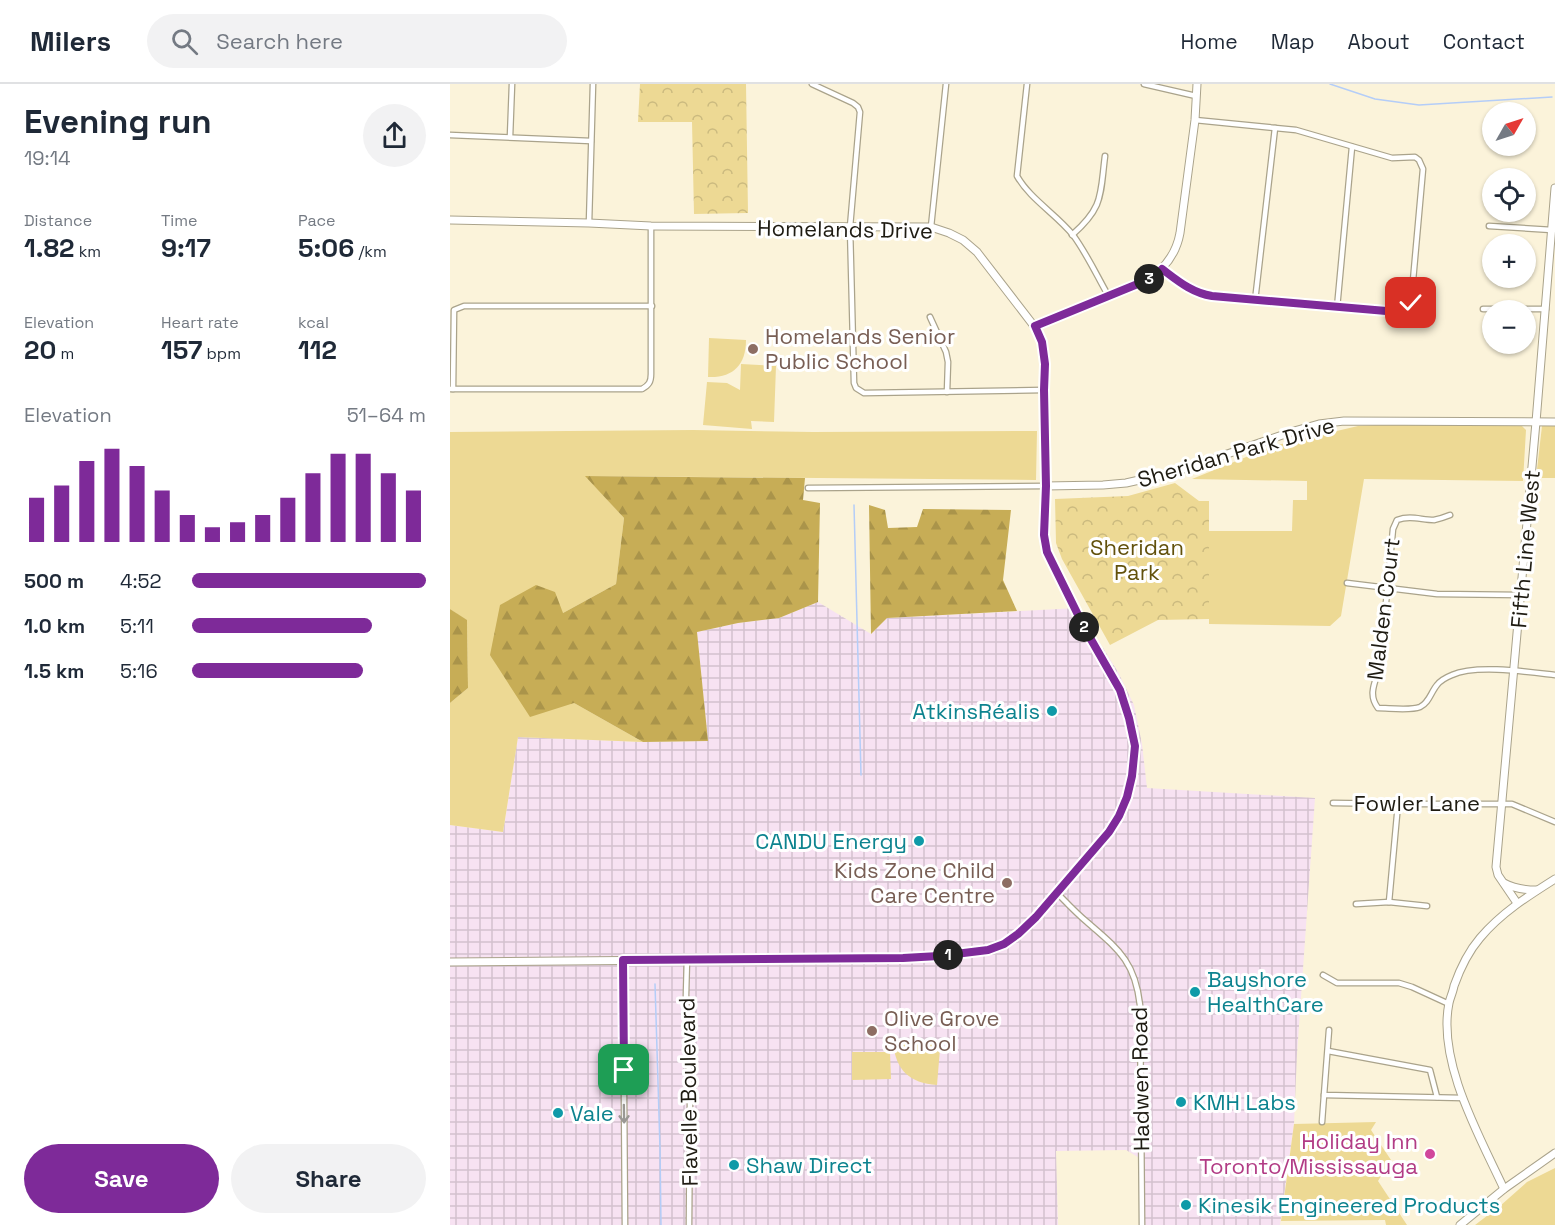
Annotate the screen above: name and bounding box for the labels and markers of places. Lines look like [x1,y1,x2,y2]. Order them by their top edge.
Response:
pin: 3 [1134,264,1164,294]
pin [1385,277,1436,328]
place label: Homelands Senior Public School [765,322,955,375]
marker: Homelands Senior Public School [746,342,760,356]
pin: 2 [1069,612,1099,642]
place label: AtkinsRéalis [912,697,1040,725]
marker: AtkinsRéalis [1045,704,1059,718]
place label: CANDU Energy [755,827,907,855]
marker: CANDU Energy [912,834,926,848]
place label: Kids Zone Child Care Centre [834,856,995,909]
marker: Kids Zone Child Care Centre [1000,876,1014,890]
pin: 1 [933,940,963,970]
place label: Bayshore HealthCare [1207,965,1324,1018]
marker: Bayshore HealthCare [1188,985,1202,999]
place label: Olive Grove School [884,1004,1000,1057]
marker: Olive Grove School [865,1024,879,1038]
pin [598,1044,649,1095]
place label: KMH Labs [1193,1088,1296,1116]
marker: KMH Labs [1174,1095,1188,1109]
place label: Vale [570,1099,614,1127]
marker: Vale [551,1106,565,1120]
place label: Holiday Inn Toronto/Mississauga [1199,1127,1418,1180]
marker: Holiday Inn Toronto/Mississauga [1423,1147,1437,1161]
place label: Shaw Direct [746,1151,872,1179]
marker: Shaw Direct [727,1158,741,1172]
place label: Kinesik Engineered Products [1198,1191,1500,1219]
marker: Kinesik Engineered Products [1179,1198,1193,1212]

